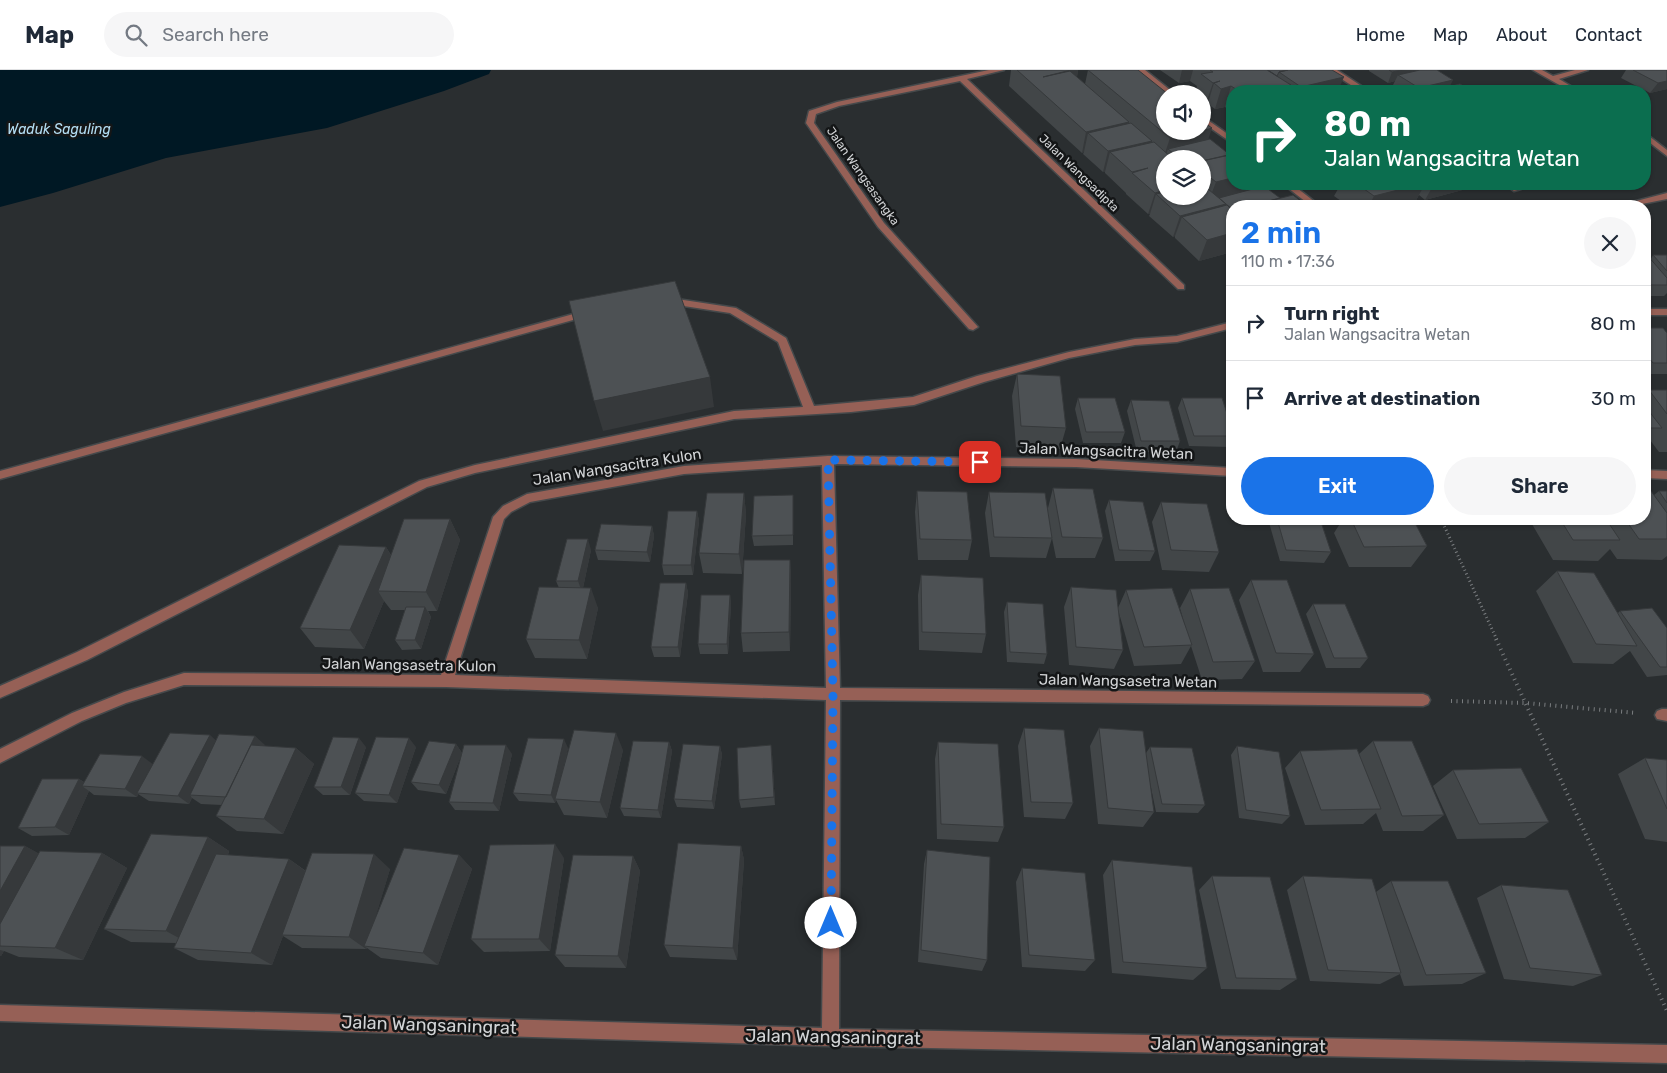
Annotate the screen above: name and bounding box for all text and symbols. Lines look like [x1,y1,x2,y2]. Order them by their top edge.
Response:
search box [104,12,454,57]
text: Map [25,21,74,49]
icon: search [122,21,150,49]
text: Search here [162,23,269,46]
text: Home [1356,24,1405,46]
text: Map [1433,24,1468,46]
text: About [1496,24,1547,46]
text: Contact [1575,24,1642,46]
map controls [1156,85,1211,205]
button: sound [1156,85,1211,140]
text: 80 m [1324,103,1411,145]
icon: right [1241,105,1306,170]
water label: Waduk Saguling [7,121,111,138]
street label: Jalan Wangsasangka [824,124,902,228]
street label: Jalan Wangsadipta [1036,131,1122,215]
text: Jalan Wangsacitra Wetan [1324,145,1580,172]
button: layers [1156,150,1211,205]
text: 2 min [1241,215,1321,251]
button: close [1584,217,1636,269]
text: 110 m · 17:36 [1241,252,1335,271]
text: Turn right [1284,302,1379,325]
icon: right [1241,309,1269,337]
text: 80 m [1590,312,1636,335]
text: Jalan Wangsacitra Wetan [1284,325,1470,344]
icon: arrive [1241,384,1269,412]
text: Arrive at destination [1284,387,1480,410]
text: 30 m [1591,387,1636,410]
street label: Jalan Wangsacitra Wetan [1019,439,1193,463]
pin [959,441,1001,483]
street label: Jalan Wangsacitra Kulon [531,445,703,489]
icon: arrive [966,448,994,476]
button: Exit [1241,457,1434,515]
button: Share [1444,457,1636,515]
street label: Jalan Wangsasetra Kulon [322,654,496,676]
street label: Jalan Wangsasetra Wetan [1039,670,1217,692]
position arrow [804,896,856,948]
street label: Jalan Wangsaningrat [341,1011,517,1039]
street label: Jalan Wangsaningrat [745,1024,921,1050]
street label: Jalan Wangsaningrat [1150,1032,1326,1058]

